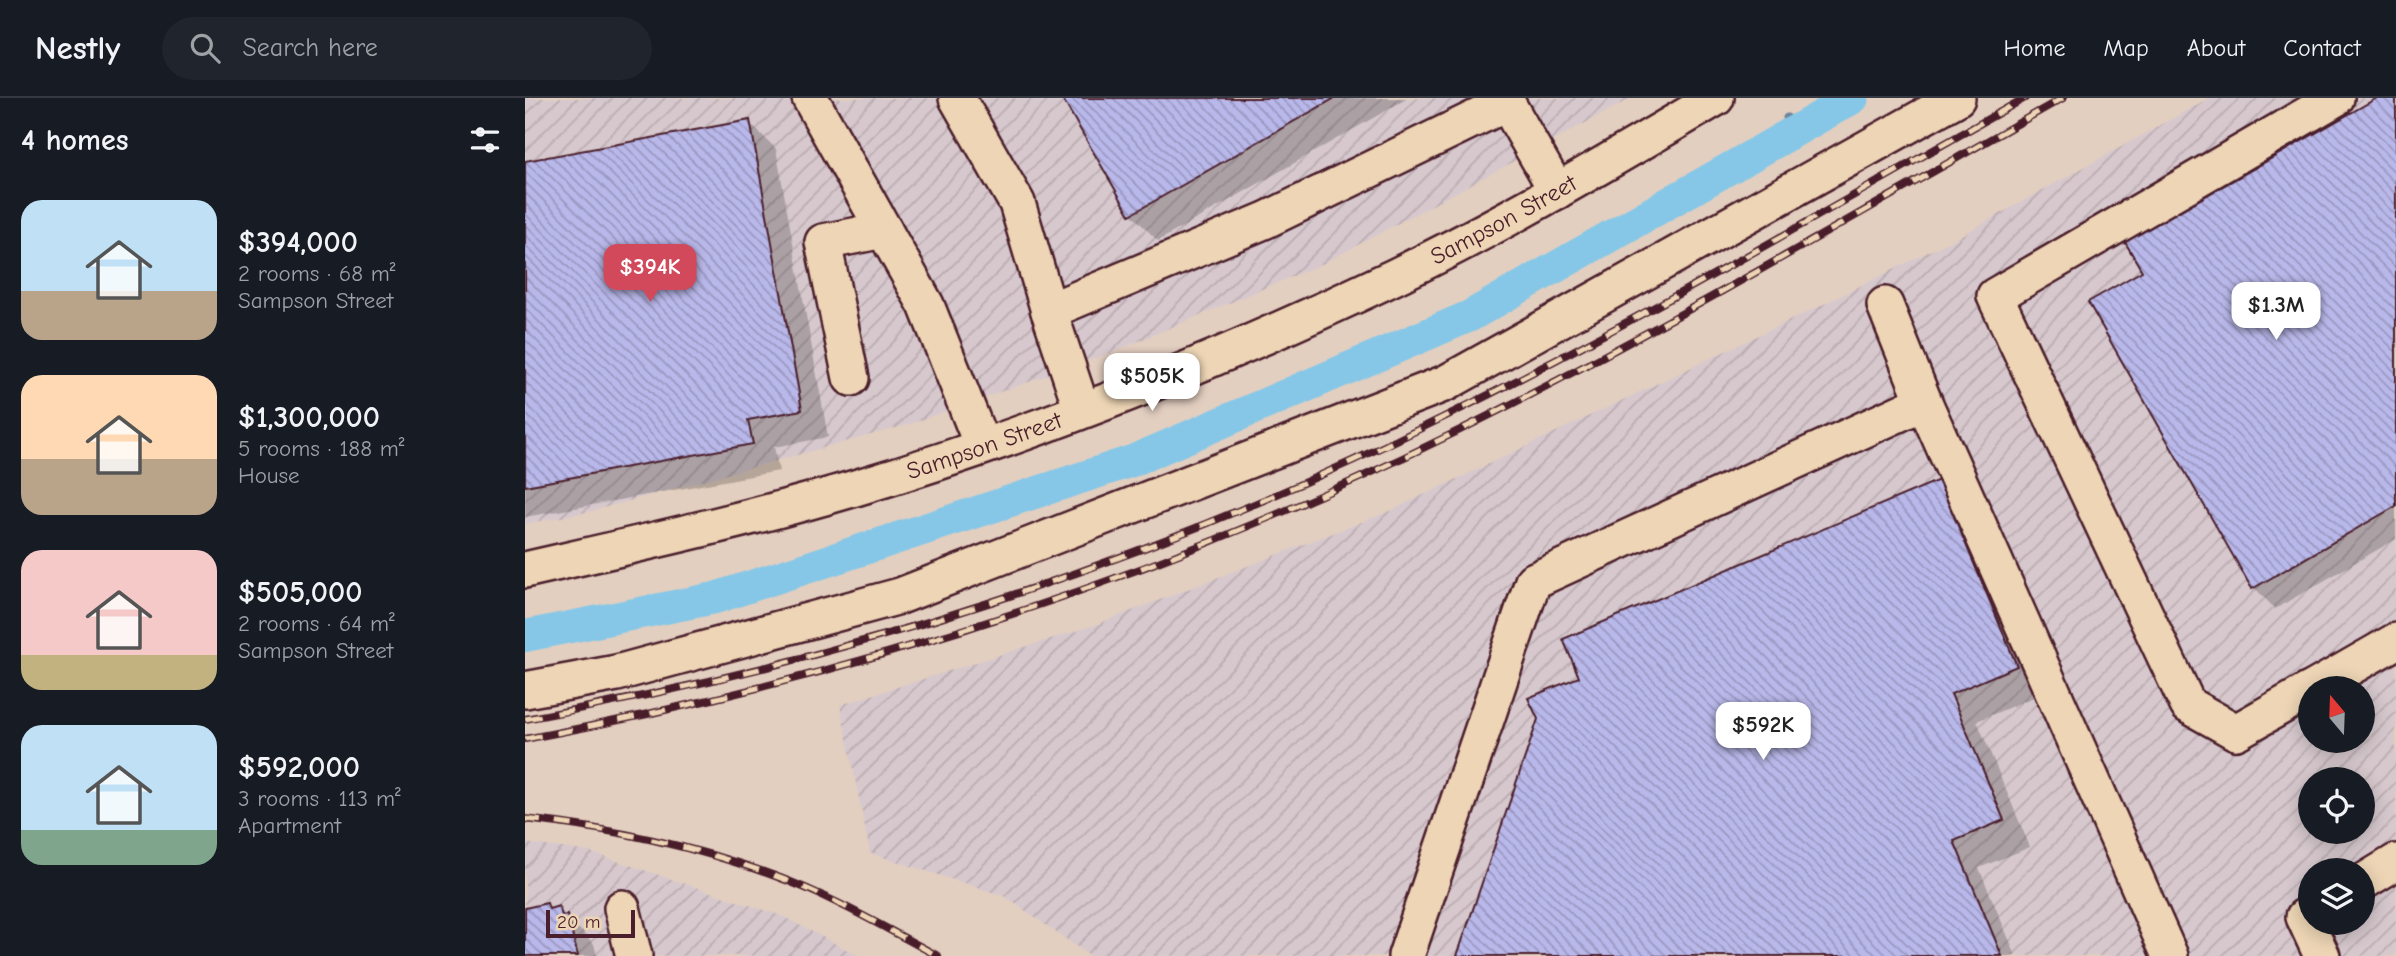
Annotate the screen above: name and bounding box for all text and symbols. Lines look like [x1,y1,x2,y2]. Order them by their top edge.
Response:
search box [162,17,652,80]
text: Nestly [35,29,120,67]
icon: search [186,29,224,67]
text: Search here [242,33,378,63]
text: Home [2004,34,2065,62]
text: Map [2103,34,2149,62]
text: About [2187,34,2245,62]
text: Contact [2283,34,2361,62]
icon: filters [466,121,504,159]
text: 4 homes [21,123,128,158]
street label: Sampson Street [1426,168,1582,271]
text: $394,000 [238,225,358,260]
icon: home [77,228,161,312]
pin: $394K [601,244,699,304]
text: $394K [620,253,680,280]
text: 2 rooms · 68 m² [238,260,396,287]
pin: $1.3M [2227,282,2325,342]
text: Sampson Street [238,287,393,314]
text: $1.3M [2248,291,2304,318]
pin: $505K [1103,354,1201,413]
text: $505K [1120,362,1184,389]
text: $1,300,000 [238,400,380,435]
icon: home [77,403,161,487]
street label: Sampson Street [903,405,1067,485]
text: 5 rooms · 188 m² [238,435,404,462]
text: House [238,462,300,489]
text: $505,000 [238,575,362,610]
icon: home [77,578,161,662]
text: 2 rooms · 64 m² [238,610,395,637]
text: Sampson Street [238,637,393,664]
north arrow [2298,676,2375,752]
map controls [2298,676,2375,935]
pin: $592K [1714,702,1812,762]
text: $592K [1732,711,1794,738]
text: $592,000 [238,750,360,785]
icon: home [77,753,161,837]
button: locate [2298,767,2375,844]
text: 3 rooms · 113 m² [238,785,401,812]
text: Apartment [238,812,341,839]
button: layers [2298,858,2375,935]
scale bar [546,907,635,939]
text: 20 m [557,911,601,933]

